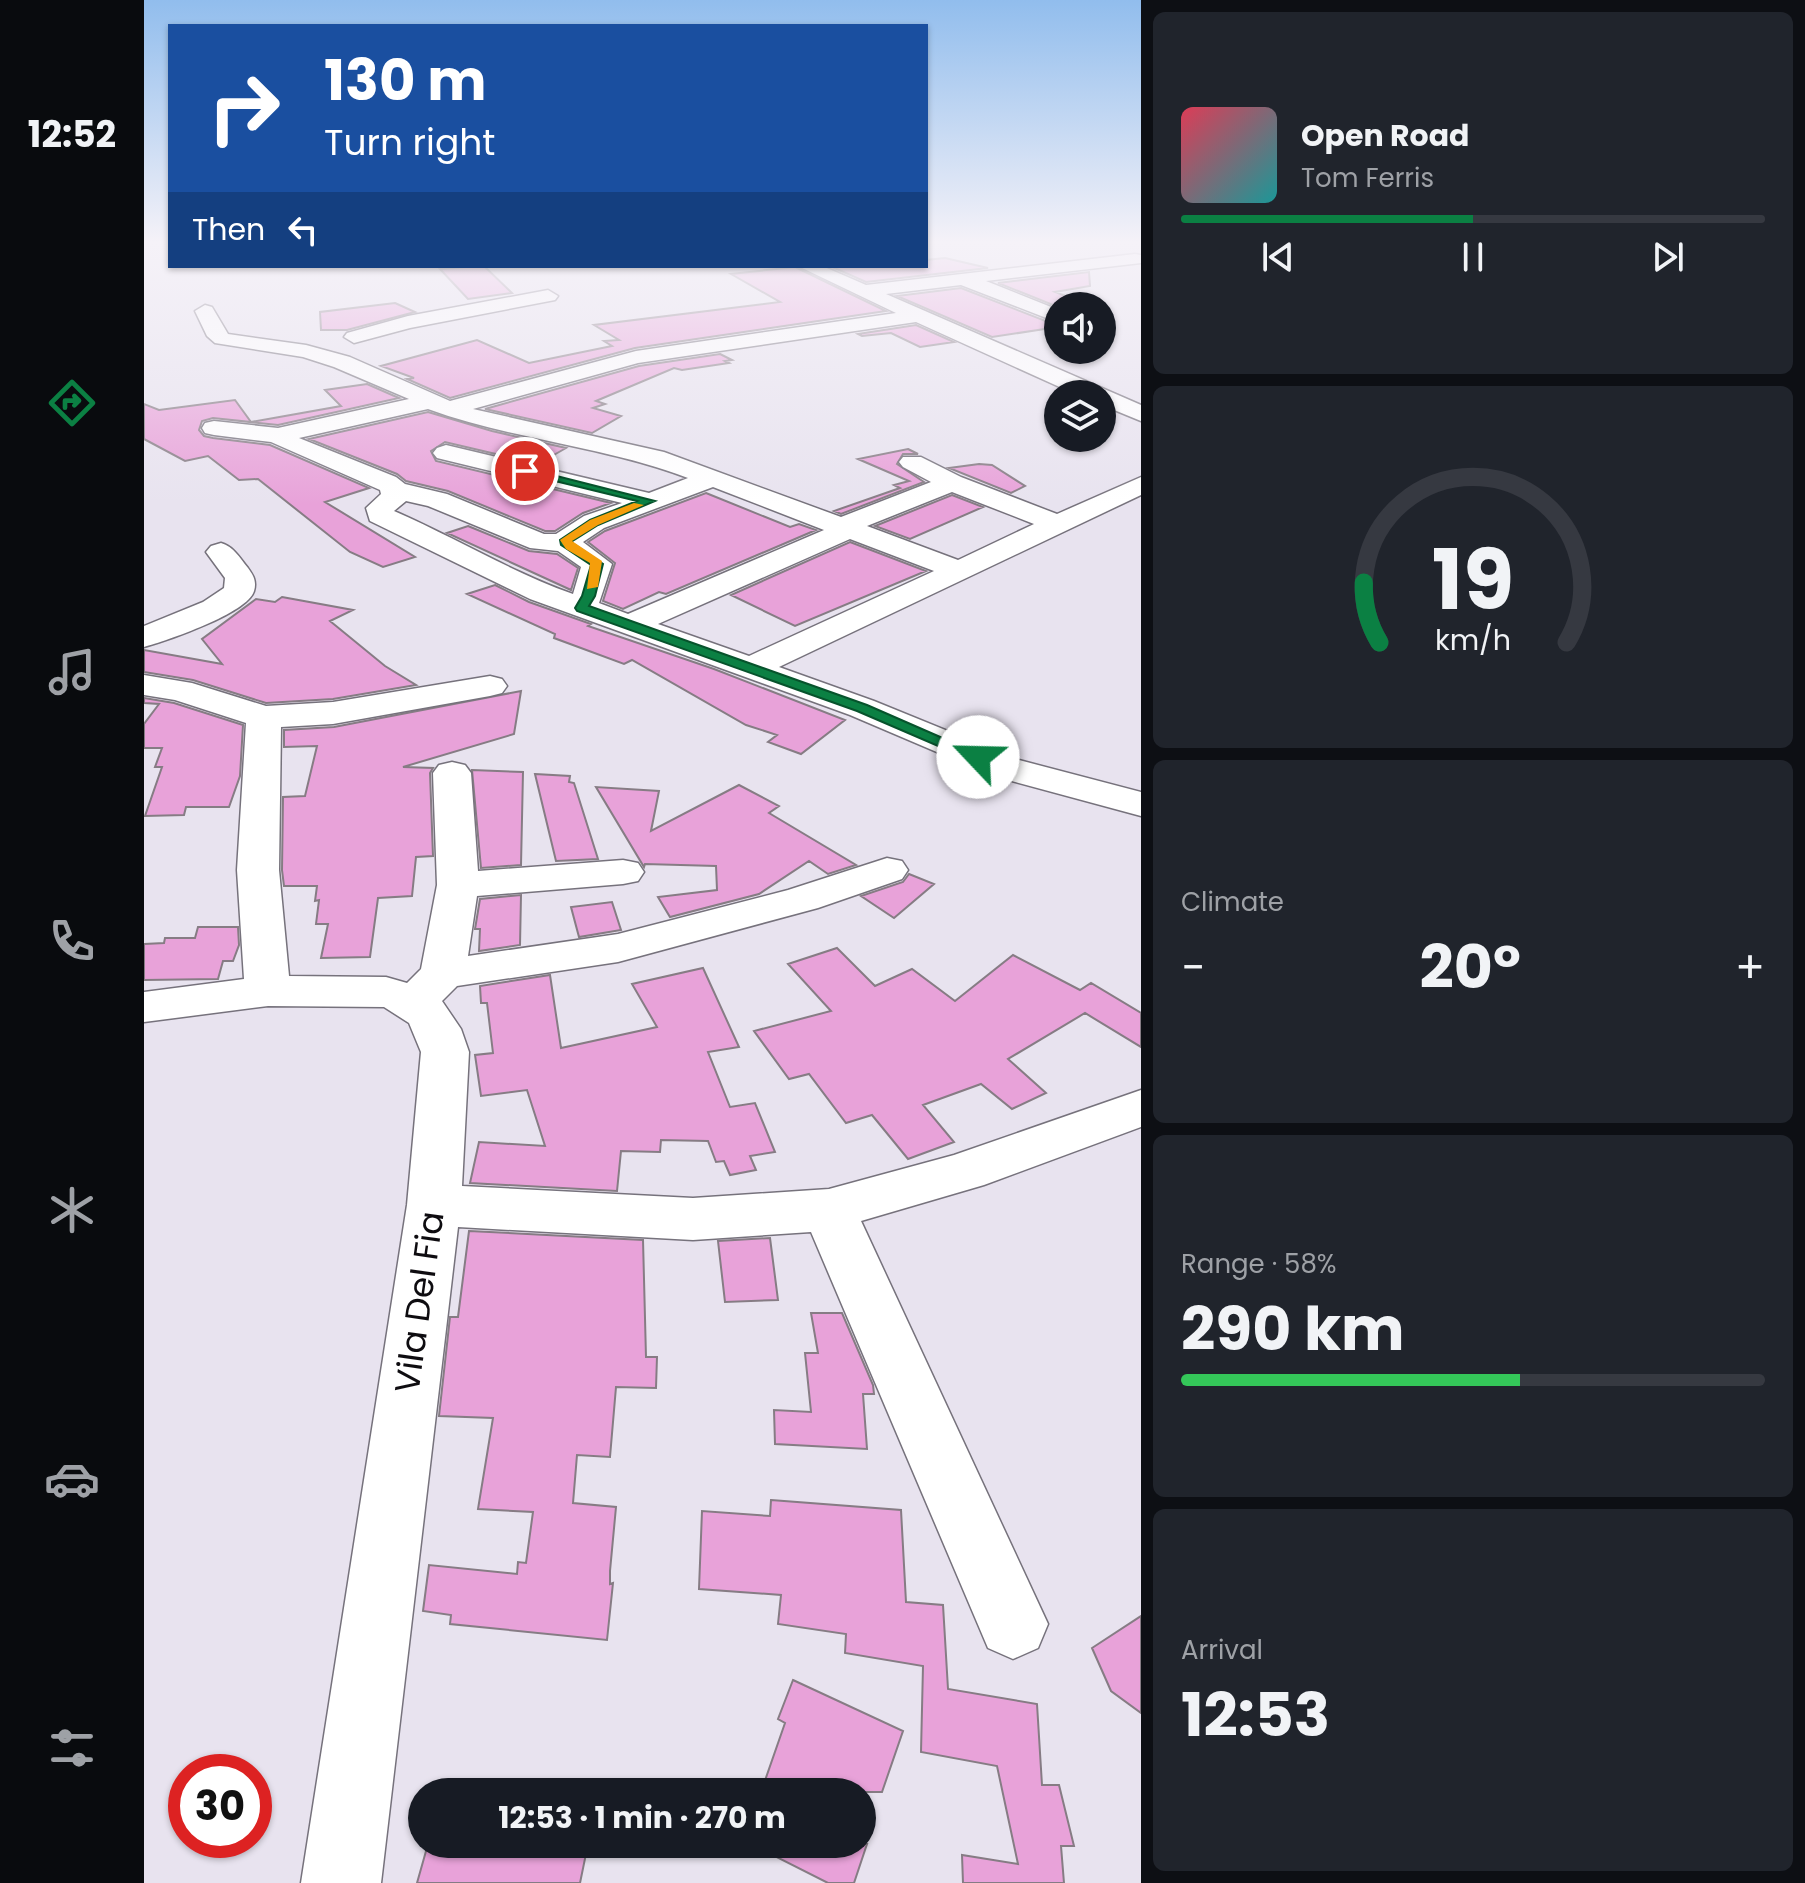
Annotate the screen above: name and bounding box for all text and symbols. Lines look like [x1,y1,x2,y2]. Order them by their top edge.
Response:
text: 130 m [324,41,487,120]
icon: right [192,56,296,160]
text: 12:52 [28,109,116,160]
text: Open Road [1301,114,1469,157]
text: Turn right [324,117,495,168]
text: Tom Ferris [1301,160,1434,196]
text: Then [192,208,265,251]
icon: left [281,208,325,252]
icon: previous [1256,235,1300,279]
icon: pause [1451,235,1495,279]
icon: next [1646,235,1690,279]
map controls [1044,292,1116,452]
button: sound [1044,292,1116,364]
icon: directions [44,375,100,431]
button: layers [1044,380,1116,452]
pin [491,437,559,505]
icon: arrive [503,449,547,493]
text: 19 [1432,522,1514,638]
text: km/h [1435,620,1511,660]
icon: music [44,644,100,700]
position arrow [936,715,1020,799]
text: Climate [1181,884,1284,920]
icon: phone [44,913,100,969]
text: 20° [1420,925,1521,1009]
text: − [1181,937,1205,998]
text: + [1735,937,1765,998]
icon: climate [44,1182,100,1238]
street label: Vila Del Fia [383,1208,455,1396]
text: Range · 58% [1181,1246,1337,1282]
text: 290 km [1181,1287,1405,1371]
icon: car [44,1451,100,1507]
text: Arrival [1181,1632,1263,1668]
text: 12:53 [1181,1673,1330,1757]
icon: filters [44,1720,100,1776]
speed limit sign: 30 [168,1754,272,1858]
text: 12:53 · 1 min · 270 m [498,1796,786,1839]

